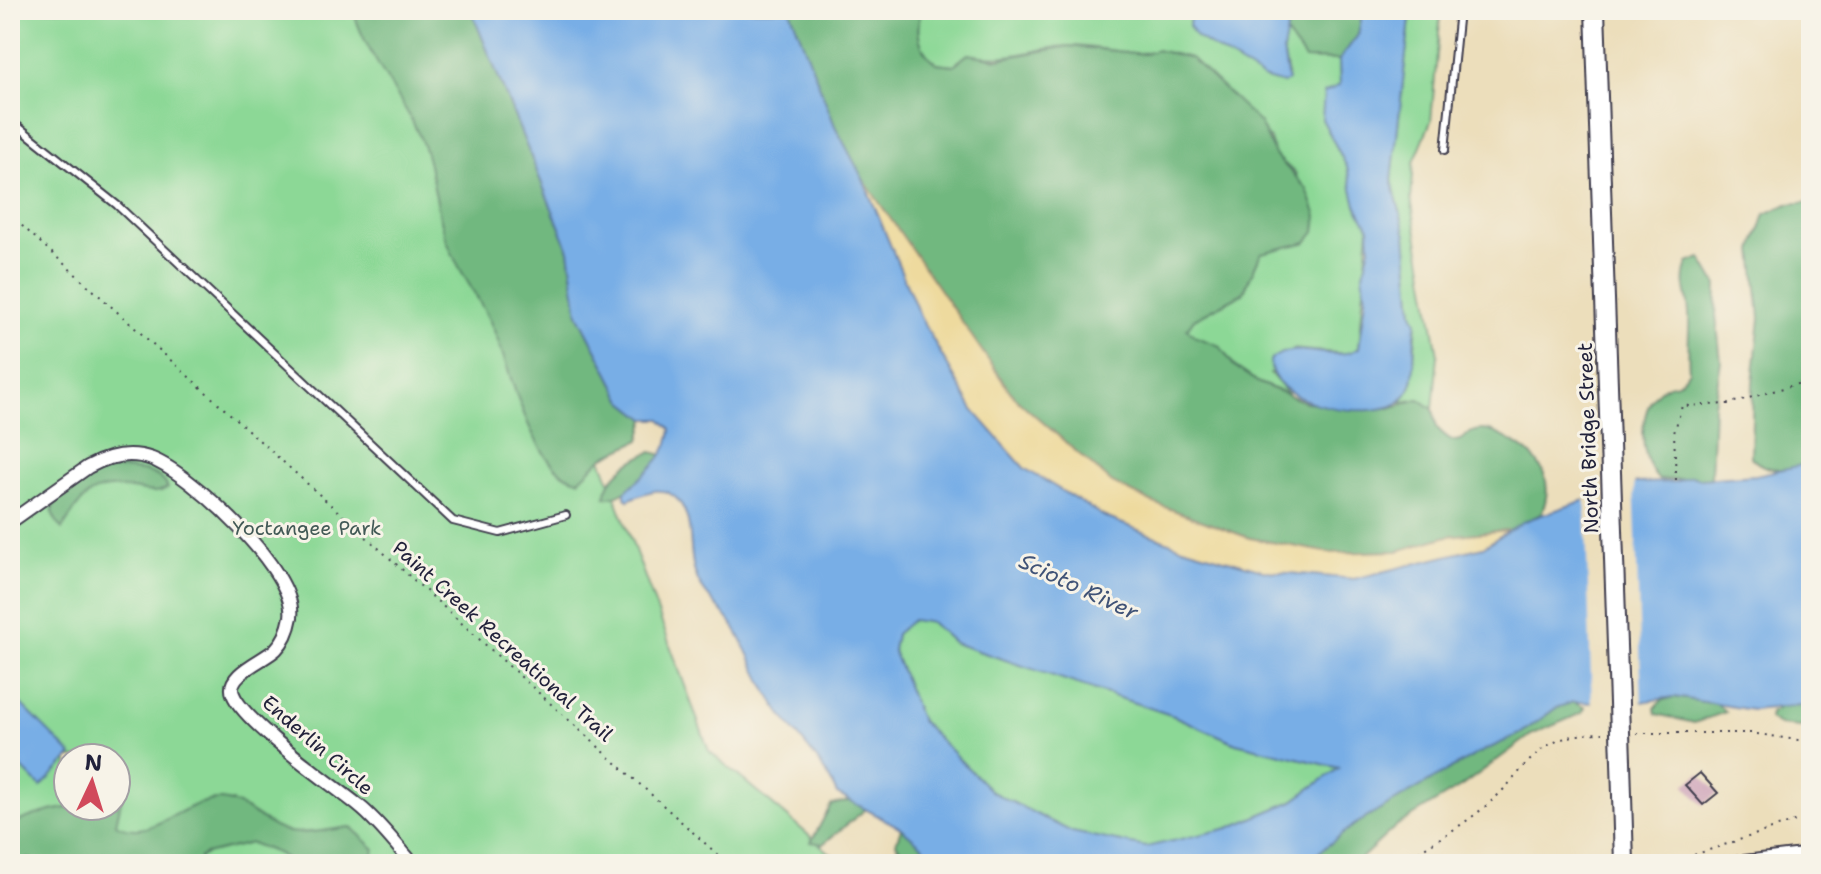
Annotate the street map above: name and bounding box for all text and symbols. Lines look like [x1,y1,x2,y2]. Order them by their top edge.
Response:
street label: North Bridge Street [1572,342,1604,534]
park label: Yoctangee Park [233,515,381,541]
street label: Paint Creek Recreational Trail [387,535,619,747]
water label: Scioto River [1015,546,1143,627]
street label: Enderlin Circle [257,689,379,801]
north arrow [52,742,132,822]
text: N [84,747,103,778]

